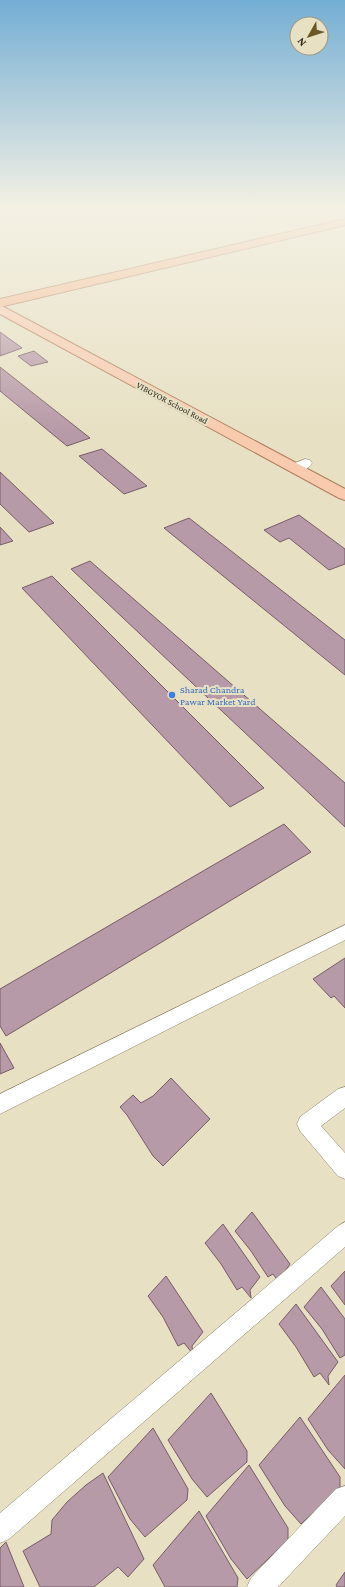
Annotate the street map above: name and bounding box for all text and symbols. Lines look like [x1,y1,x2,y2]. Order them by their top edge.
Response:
north arrow [289,16,329,56]
text: N [294,35,308,49]
street label: VIBGYOR School Road [134,380,210,426]
place label: Sharad Chandra Pawar Market Yard [180,684,256,707]
marker: Sharad Chandra Pawar Market Yard [167,690,177,700]

